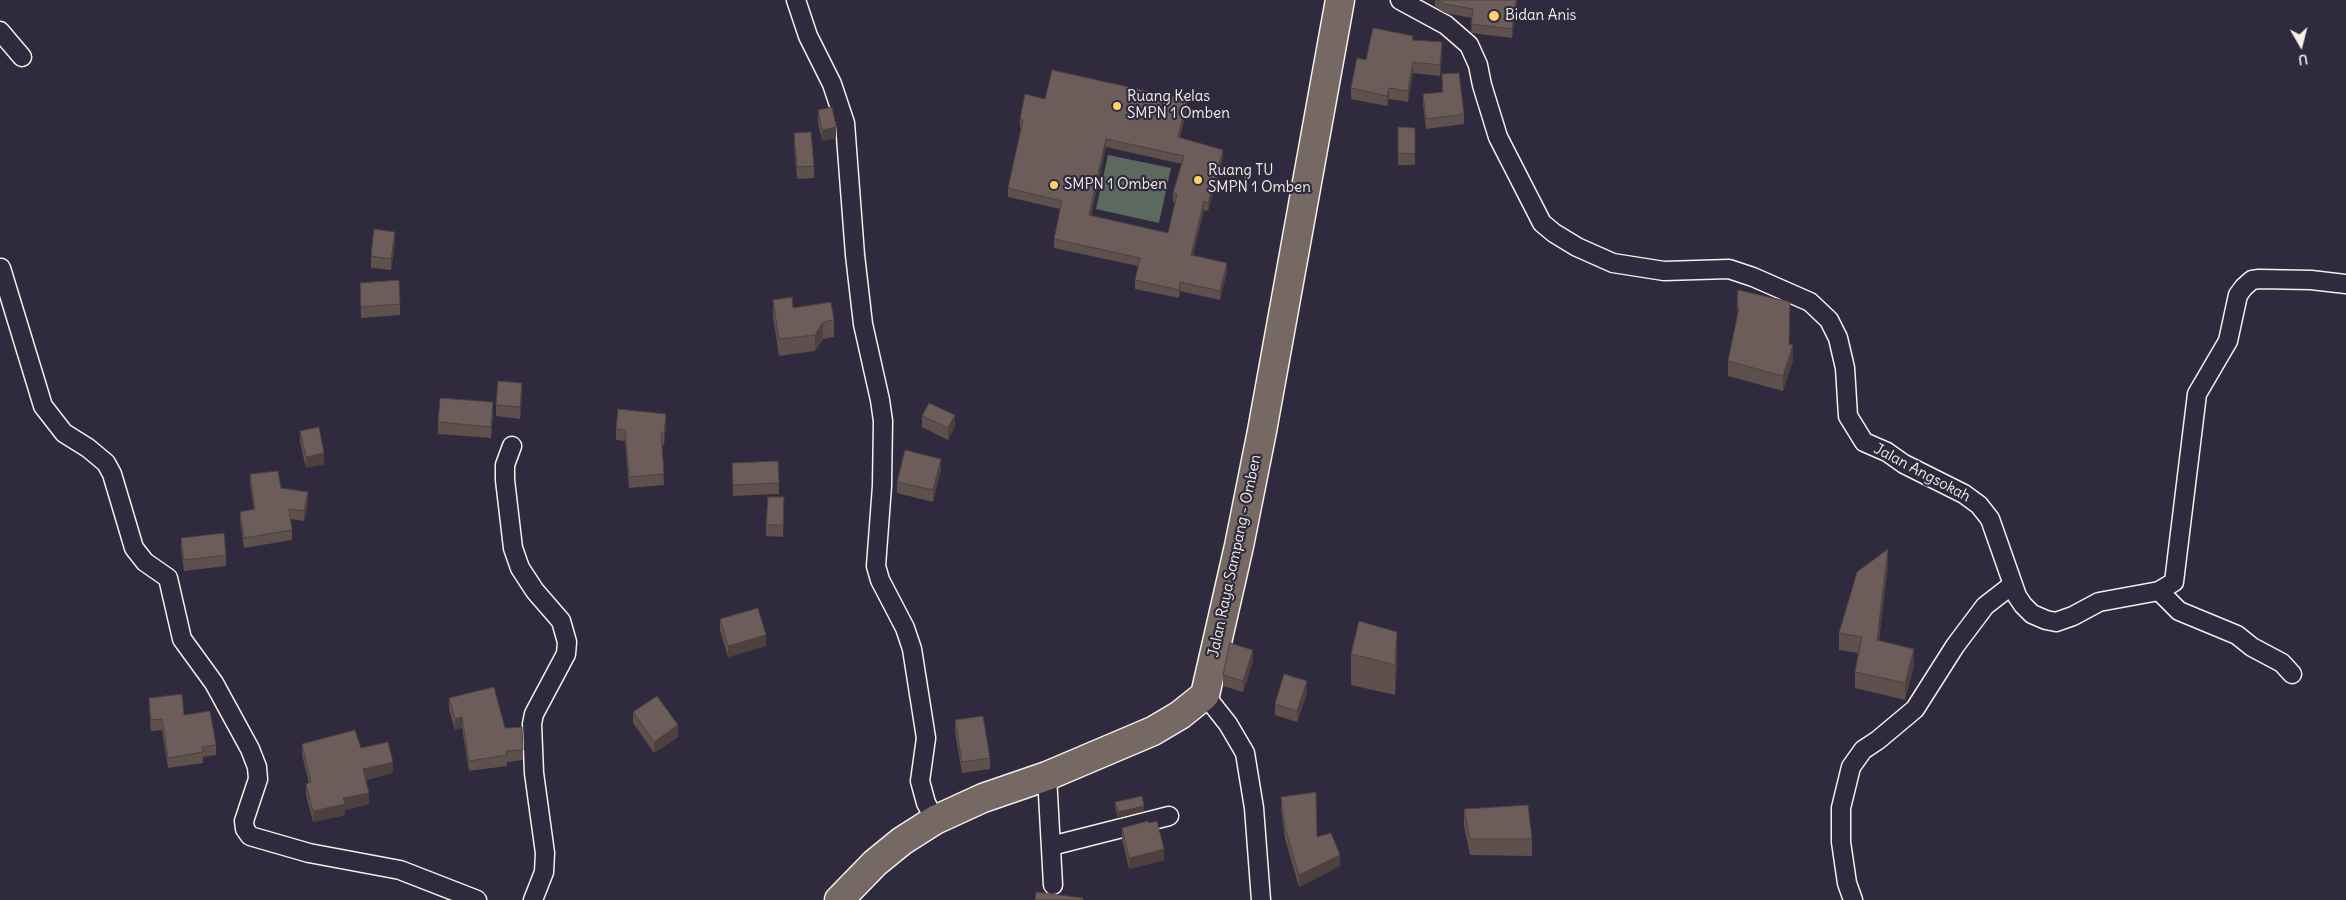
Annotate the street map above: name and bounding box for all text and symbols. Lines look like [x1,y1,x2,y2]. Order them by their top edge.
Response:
place label: Bidan Anis [1505,7,1576,25]
marker: Bidan Anis [1487,9,1501,23]
north arrow [2276,20,2326,70]
text: U [2297,50,2309,69]
place label: Ruang Kelas SMPN 1 Omben [1127,88,1230,123]
marker: Ruang Kelas SMPN 1 Omben [1111,100,1123,112]
place label: Ruang TU SMPN 1 Omben [1208,162,1311,197]
marker: Ruang TU SMPN 1 Omben [1192,174,1204,186]
place label: SMPN 1 Omben [1064,176,1167,194]
marker: SMPN 1 Omben [1048,179,1060,191]
street label: Jalan Angsokah [1871,440,1973,506]
street label: Jalan Raya Sampang - Omben [1205,453,1265,659]

